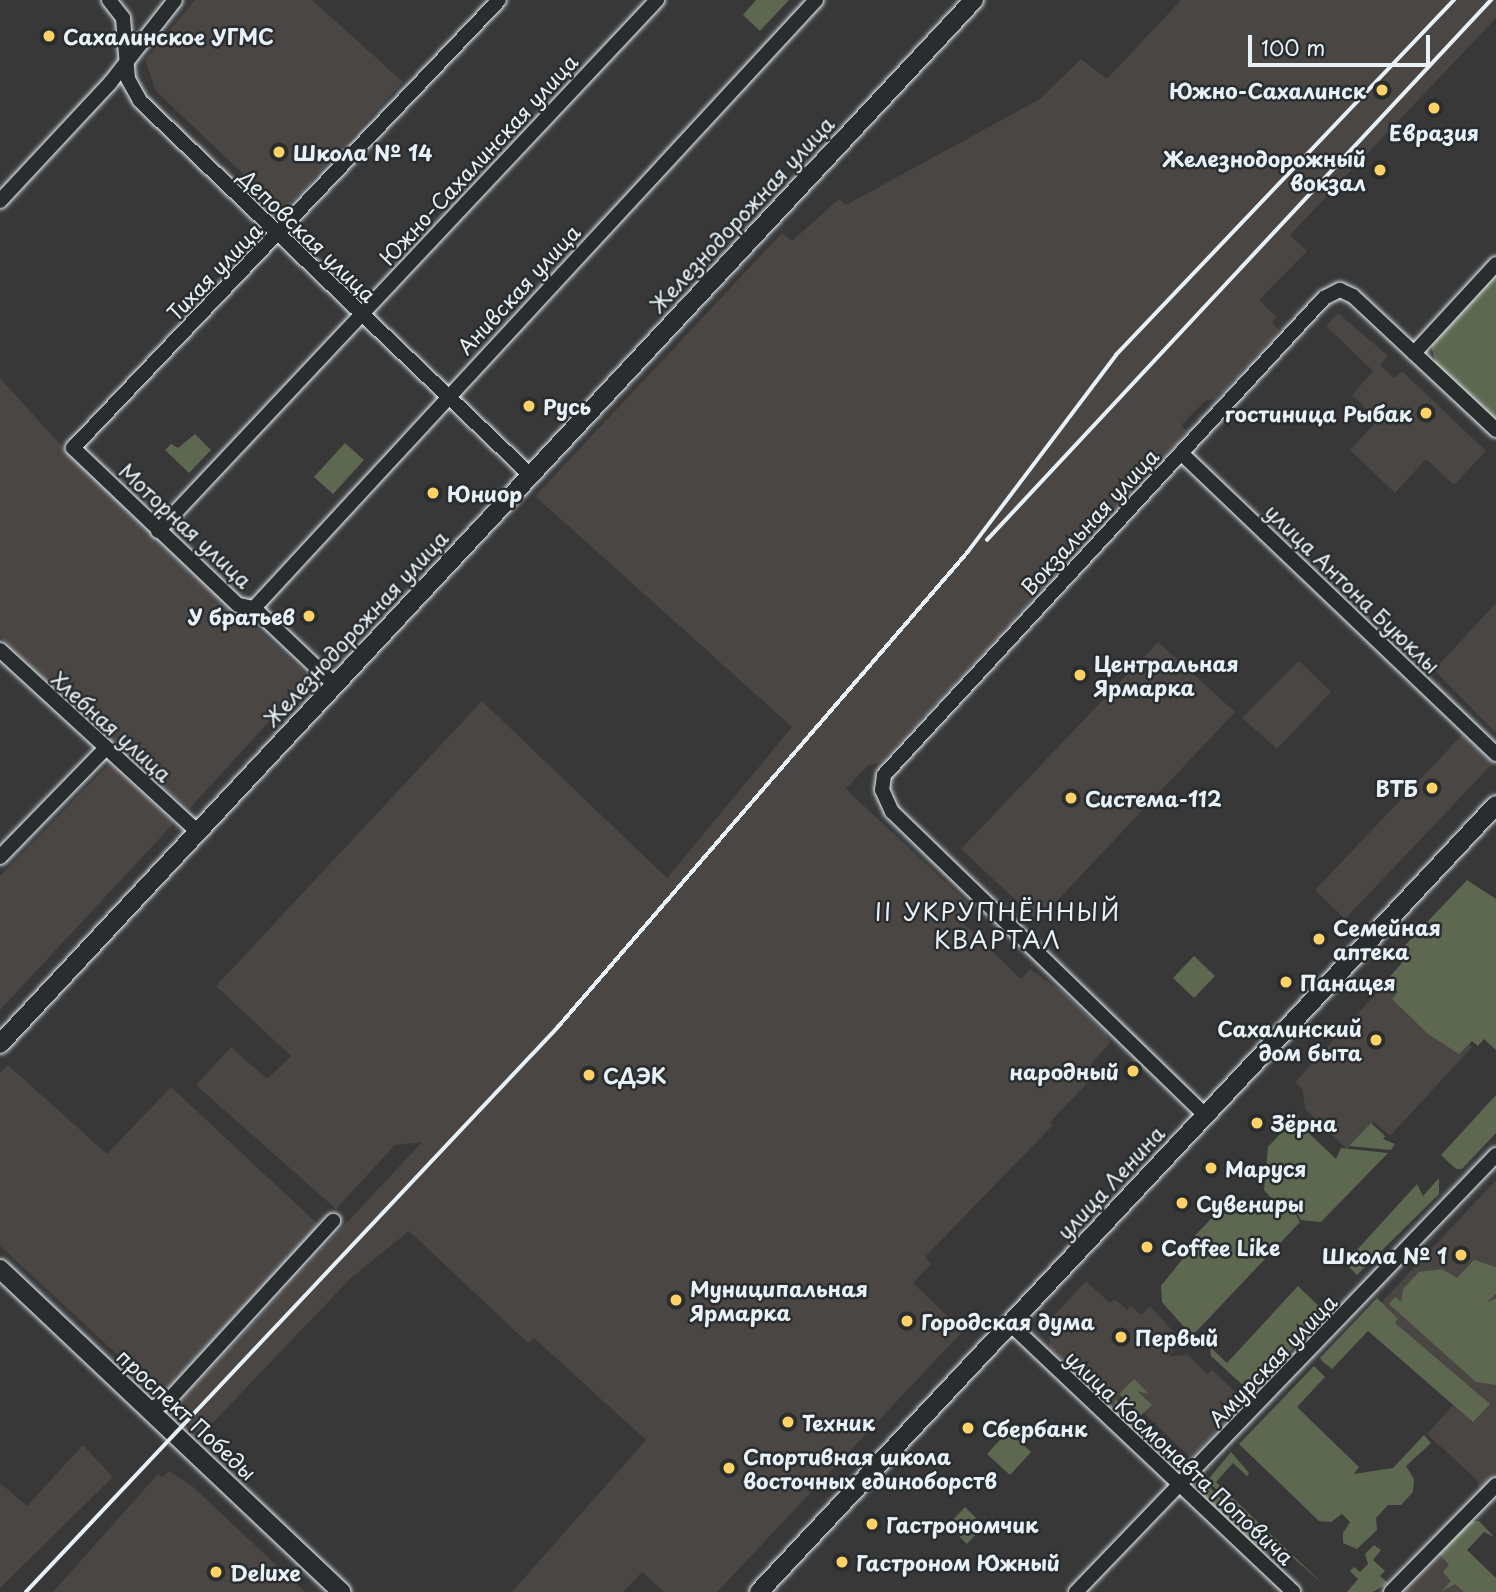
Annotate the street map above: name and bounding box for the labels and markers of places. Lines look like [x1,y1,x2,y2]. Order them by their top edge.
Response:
place label: Сахалинское УГМС [63,23,275,49]
marker: Сахалинское УГМС [41,28,57,44]
place label: Южно-Сахалинск [1169,77,1366,103]
marker: Южно-Сахалинск [1372,80,1392,100]
marker: Евразия [1426,100,1442,116]
place label: Евразия [1389,119,1479,145]
place label: Школа № 14 [293,139,433,165]
marker: Школа № 14 [271,144,287,160]
place label: Железнодорожный вокзал [1162,145,1366,195]
marker: Железнодорожный вокзал [1372,162,1388,178]
place label: Русь [543,393,591,419]
marker: Русь [521,398,537,414]
place label: гостиница Рыбак [1224,400,1412,426]
marker: гостиница Рыбак [1418,405,1434,421]
place label: Юниор [447,480,522,506]
marker: Юниор [425,485,441,501]
place label: У братьев [187,603,295,629]
marker: У братьев [301,608,317,624]
place label: Центральная Ярмарка [1094,650,1239,700]
marker: Центральная Ярмарка [1072,667,1088,683]
place label: ВТБ [1376,775,1418,801]
marker: ВТБ [1424,780,1440,796]
place label: Система-112 [1085,785,1222,811]
marker: Система-112 [1063,790,1079,806]
place label: Семейная аптека [1333,914,1441,964]
marker: Семейная аптека [1311,931,1327,947]
place label: Панацея [1300,969,1396,995]
marker: Панацея [1278,974,1294,990]
place label: Сахалинский дом быта [1217,1015,1362,1065]
marker: Сахалинский дом быта [1368,1032,1384,1048]
place label: народный [1009,1058,1119,1084]
place label: СДЭК [603,1062,667,1088]
marker: народный [1125,1063,1141,1079]
marker: СДЭК [581,1067,597,1083]
place label: Зёрна [1271,1110,1337,1136]
marker: Зёрна [1249,1115,1265,1131]
place label: Маруся [1225,1155,1307,1181]
marker: Маруся [1203,1160,1219,1176]
place label: Сувениры [1196,1190,1304,1216]
marker: Сувениры [1174,1195,1190,1211]
place label: Coffee Like [1161,1234,1282,1260]
marker: Coffee Like [1139,1239,1155,1255]
place label: Школа № 1 [1321,1242,1447,1268]
marker: Школа № 1 [1453,1247,1469,1263]
place label: Муниципальная Ярмарка [690,1275,868,1325]
marker: Муниципальная Ярмарка [668,1292,684,1308]
place label: Городская дума [921,1308,1095,1334]
marker: Городская дума [899,1313,915,1329]
place label: Первый [1135,1324,1218,1350]
marker: Первый [1113,1329,1129,1345]
place label: Техник [802,1409,875,1435]
marker: Техник [780,1414,796,1430]
place label: Сбербанк [982,1415,1087,1441]
marker: Сбербанк [960,1420,976,1436]
place label: Спортивная школа восточных единоборств [743,1443,999,1493]
marker: Спортивная школа восточных единоборств [721,1460,737,1476]
place label: Гастрономчик [886,1511,1038,1537]
marker: Гастрономчик [864,1516,880,1532]
place label: Гастроном Южный [856,1549,1062,1575]
marker: Гастроном Южный [834,1554,850,1570]
place label: Deluxe [230,1559,301,1585]
marker: Deluxe [208,1564,224,1580]

